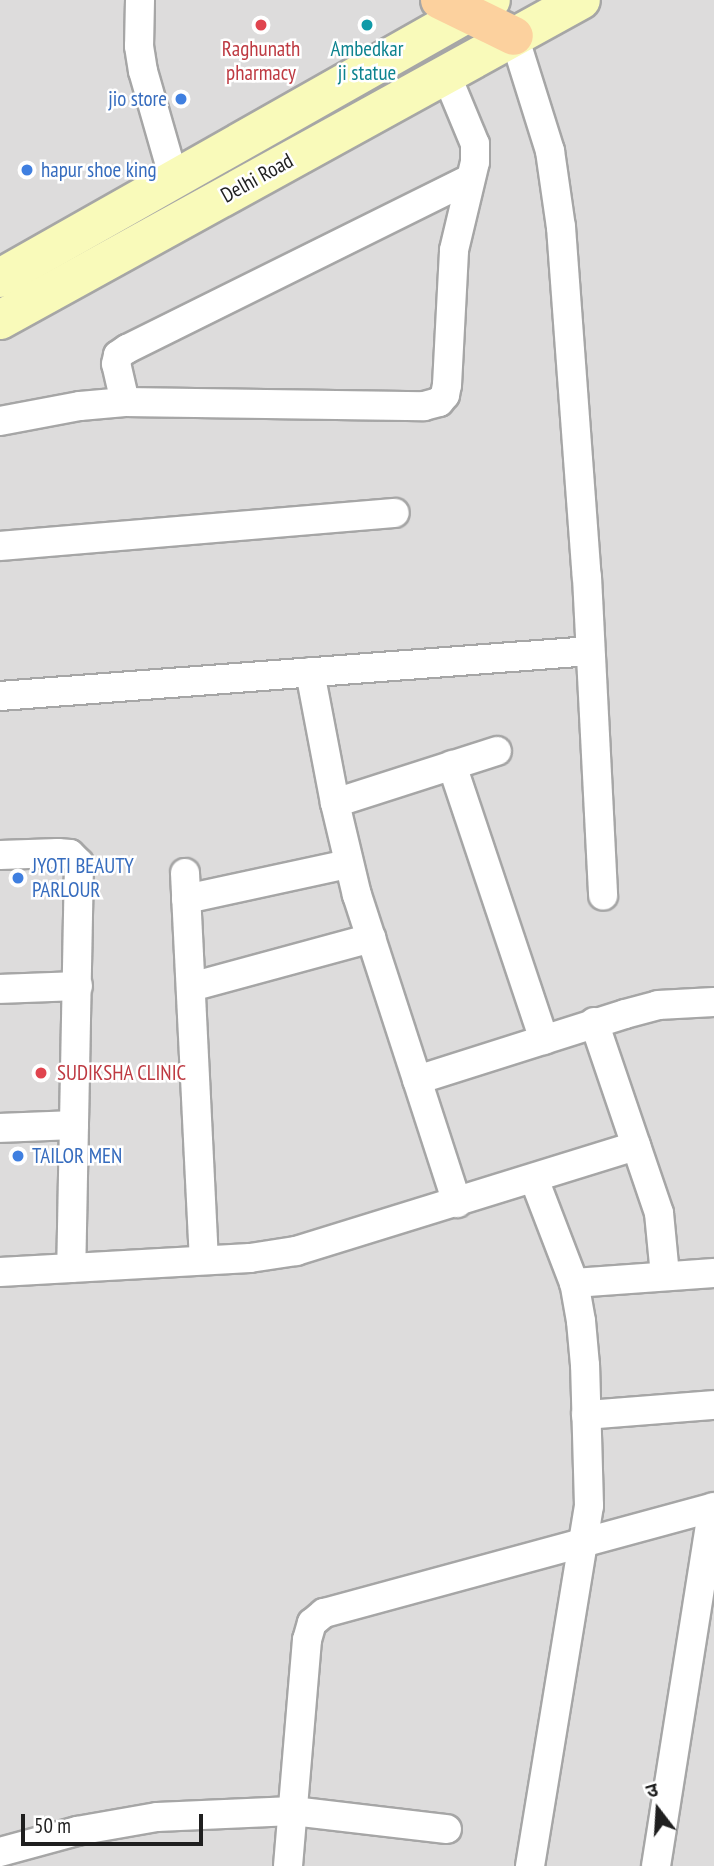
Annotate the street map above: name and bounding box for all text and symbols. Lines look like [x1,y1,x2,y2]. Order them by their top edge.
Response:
marker: Raghunath pharmacy [253,17,269,33]
marker: Ambedkar ji statue [359,17,375,33]
place label: Raghunath pharmacy [222,36,300,86]
place label: Ambedkar ji statue [331,36,403,86]
place label: jio store [108,86,167,112]
marker: jio store [173,91,189,107]
street label: Delhi Road [216,148,298,208]
place label: hapur shoe king [41,157,157,183]
marker: hapur shoe king [19,162,35,178]
place label: JYOTI BEAUTY PARLOUR [32,853,134,903]
marker: JYOTI BEAUTY PARLOUR [10,870,26,886]
place label: SUDIKSHA CLINIC [57,1060,187,1086]
marker: SUDIKSHA CLINIC [31,1063,51,1083]
place label: TAILOR MEN [32,1143,122,1169]
marker: TAILOR MEN [10,1148,26,1164]
north arrow [623,1775,693,1845]
text: उ [643,1777,661,1803]
scale bar [24,1800,206,1844]
text: 50 m [34,1812,71,1839]

